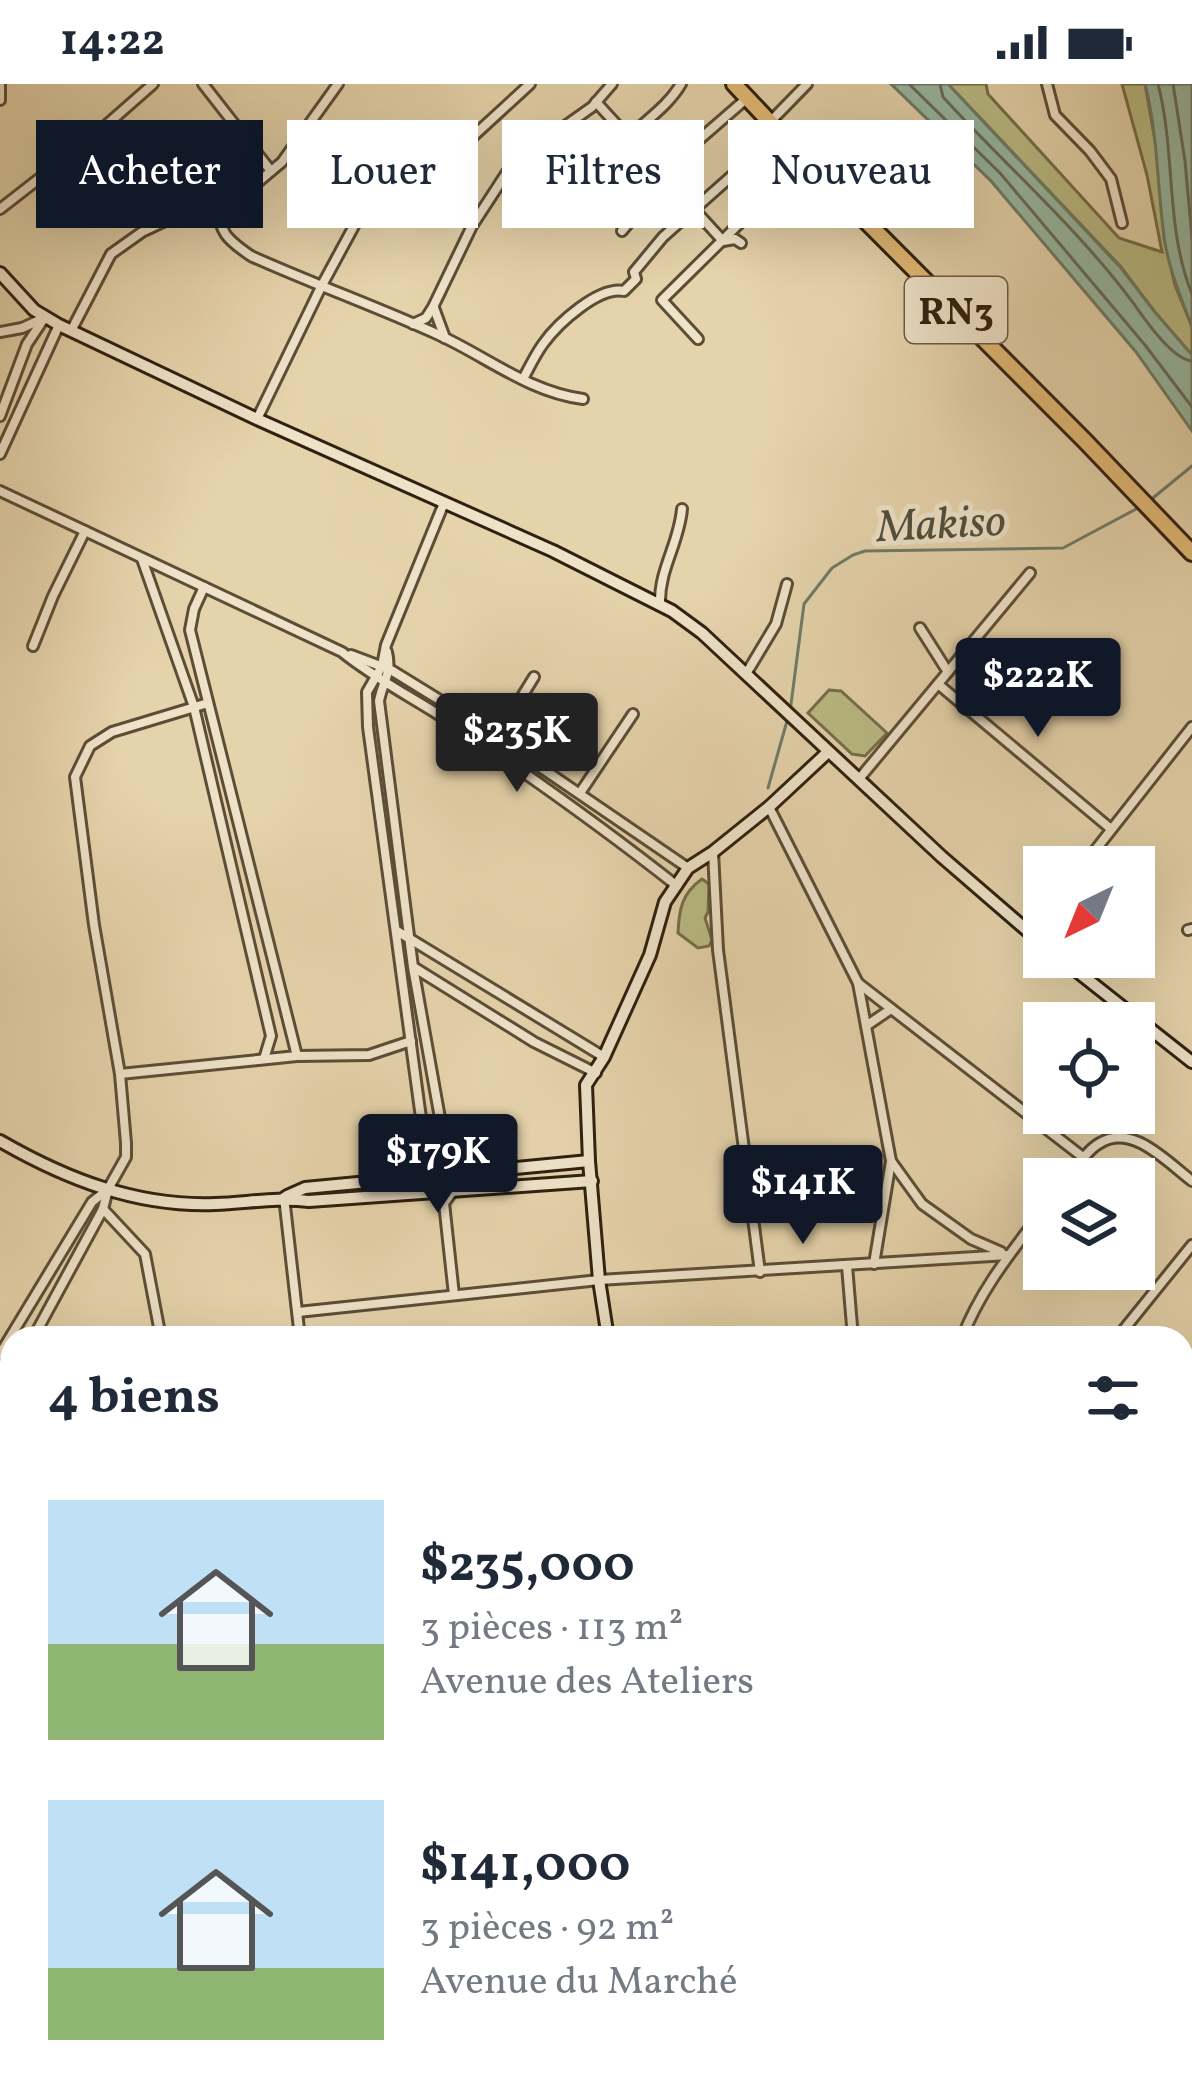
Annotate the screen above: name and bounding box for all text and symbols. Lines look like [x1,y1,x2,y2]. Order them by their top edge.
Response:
text: 14:22 [60,11,165,74]
chip: Acheter [36,120,263,228]
chip: Louer [287,120,478,228]
chip: Filtres [502,120,704,228]
chip: Nouveau [728,120,974,228]
road number: RN3 [905,277,1007,343]
water label: Makiso [873,492,1007,561]
pin: $222K [954,638,1122,740]
text: $222K [983,650,1093,704]
pin: $235K [433,693,601,795]
text: $235K [463,705,571,759]
north arrow [1023,846,1155,978]
map controls [1023,846,1155,1290]
button: locate [1023,1002,1155,1134]
pin: $179K [354,1114,522,1216]
text: $179K [385,1126,491,1180]
pin: $141K [719,1145,887,1247]
text: $141K [751,1157,856,1211]
button: layers [1023,1158,1155,1290]
text: 4 biens [48,1363,220,1434]
icon: filters [1080,1365,1146,1431]
text: $235,000 [420,1531,635,1602]
icon: home [144,1548,288,1692]
text: 3 pièces · 113 m² [420,1602,683,1656]
text: Avenue des Ateliers [420,1656,754,1710]
text: $141,000 [420,1831,630,1902]
icon: home [144,1848,288,1992]
text: 3 pièces · 92 m² [420,1902,674,1956]
text: Avenue du Marché [420,1956,737,2010]

